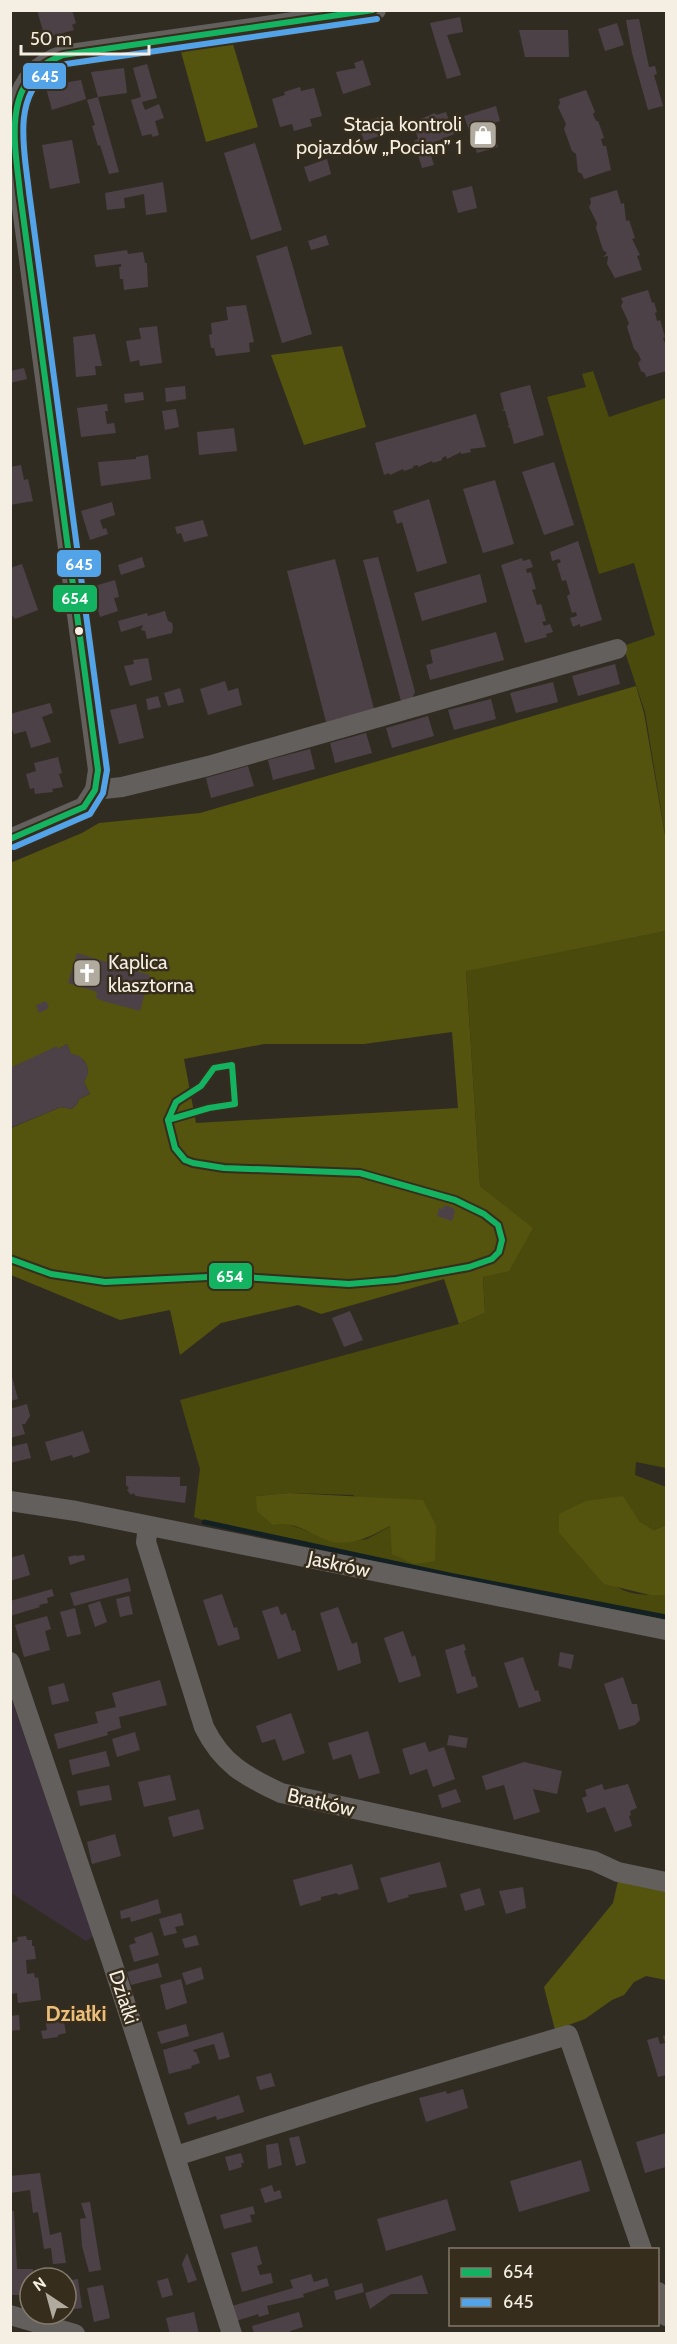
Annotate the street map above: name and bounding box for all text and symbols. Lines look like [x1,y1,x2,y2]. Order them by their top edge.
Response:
scale bar [21,18,148,56]
text: 50 m [30,28,72,50]
line badge: 645 [22,62,67,90]
text: 645 [31,67,59,86]
place label: Stacja kontroli pojazdów „Pocian” 1 [296,112,462,159]
shop icon: Stacja kontroli pojazdów „Pocian” 1 [467,119,499,151]
line badge: 645 [56,549,102,578]
text: 645 [65,555,93,574]
line badge: 654 [52,584,98,613]
text: 654 [61,589,89,608]
unlabelled marker [73,625,85,637]
place label: Kaplica klasztorna [108,950,194,997]
church icon: Kaplica klasztorna [71,957,103,989]
line badge: 654 [208,1262,253,1290]
text: 654 [216,1267,244,1286]
street label: Jaskrów [305,1545,373,1582]
street label: Bratków [285,1783,357,1821]
street label: Działki [104,1967,144,2027]
district label: Działki [45,2001,107,2026]
legend [449,2248,659,2326]
text: 654 [503,2261,533,2283]
north arrow [18,2266,78,2326]
text: N [29,2273,50,2295]
text: 645 [503,2291,533,2313]

